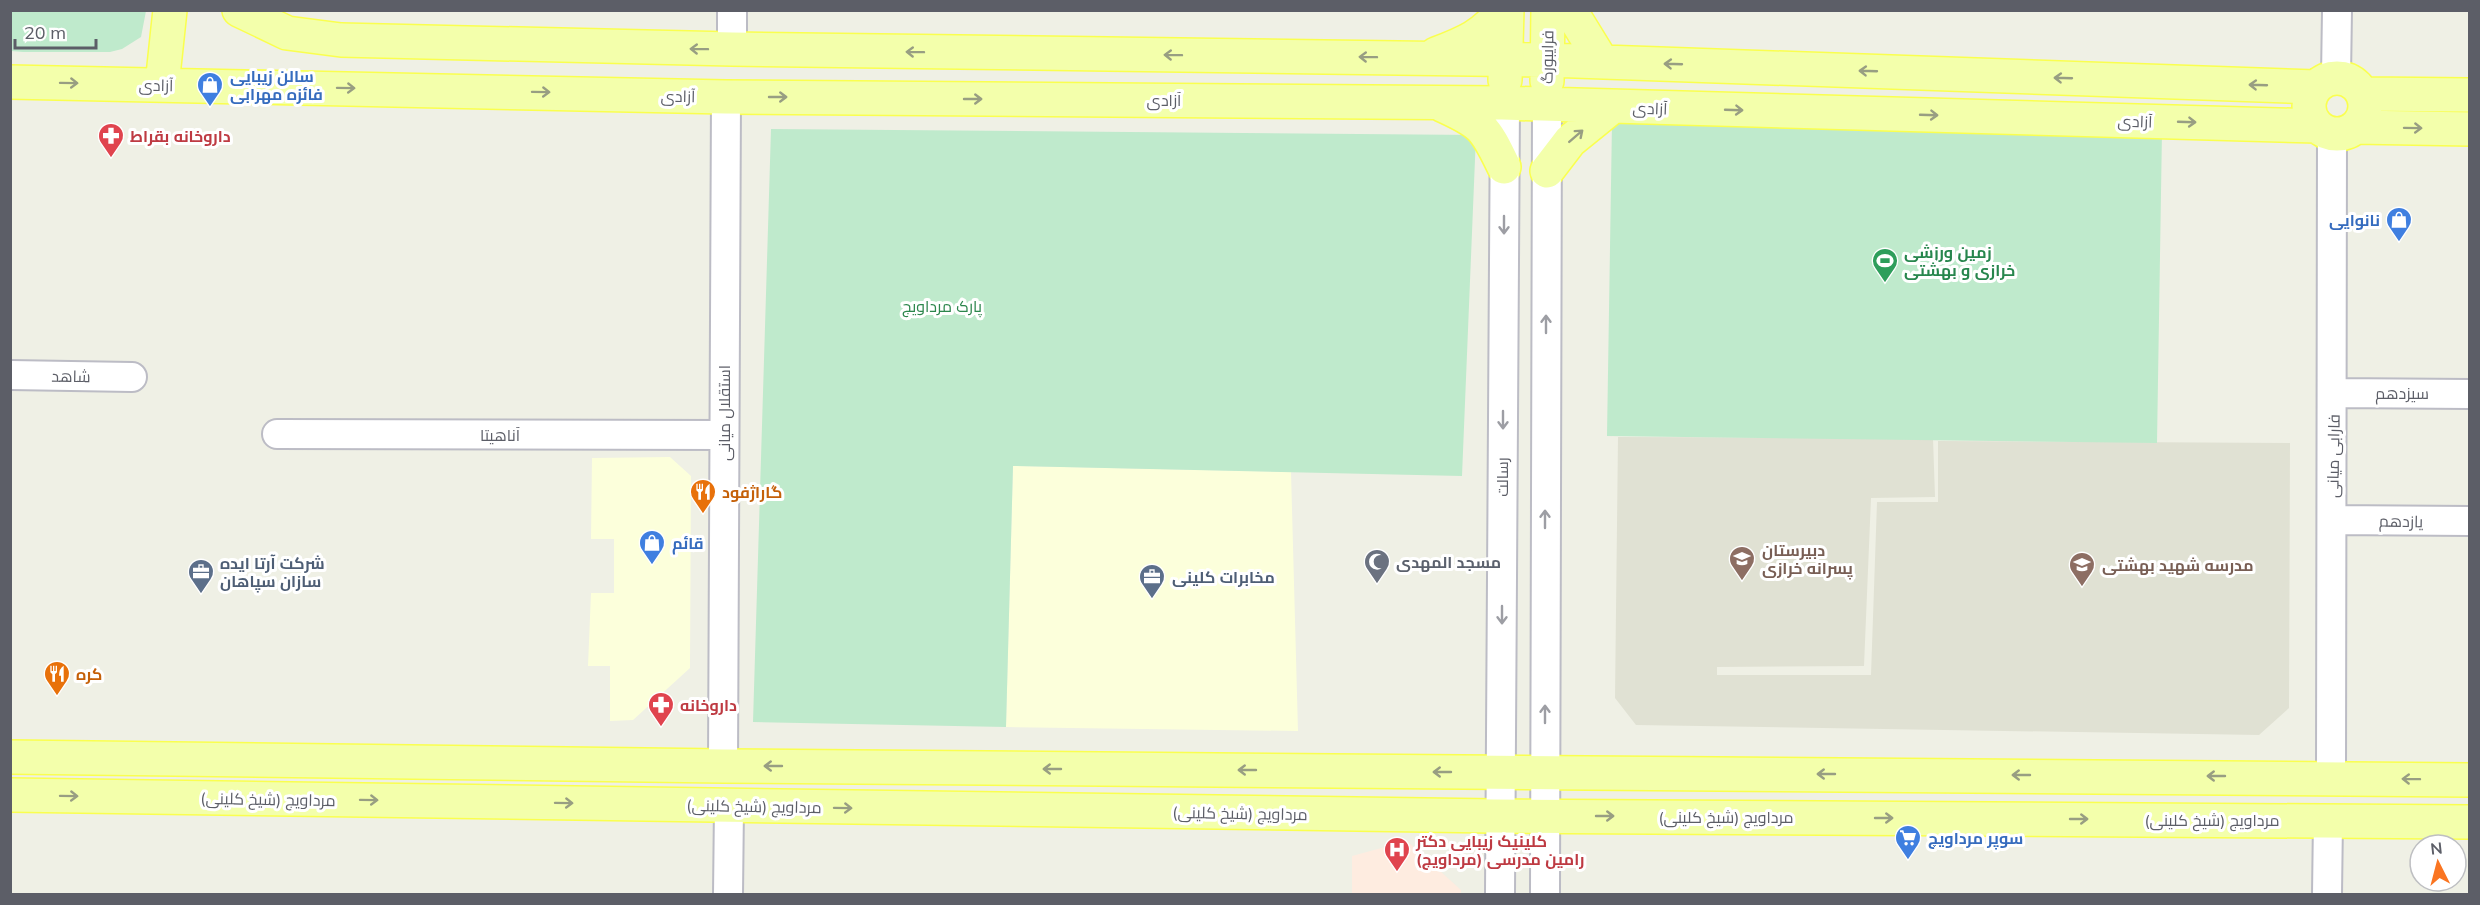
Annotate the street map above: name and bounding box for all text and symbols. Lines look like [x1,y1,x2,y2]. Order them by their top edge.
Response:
scale bar [15,12,96,50]
text: 20 m [24,21,66,44]
street label: فرایبورگ [1537,30,1557,84]
one-way arrow [689,43,709,54]
one-way arrow [905,46,925,58]
one-way arrow [1163,49,1183,61]
one-way arrow [1358,51,1378,63]
one-way arrow [1663,59,1683,70]
one-way arrow [1858,65,1878,77]
place label: سالن زیبایی فائزه مهرابی [230,66,323,104]
shop icon: سالن زیبایی فائزه مهرابی [195,70,225,108]
one-way arrow [2053,72,2073,84]
street label: آزادی [138,75,174,96]
one-way arrow [58,77,78,89]
one-way arrow [2248,79,2268,90]
one-way arrow [336,82,356,94]
street label: آزادی [660,86,696,107]
one-way arrow [531,87,551,98]
street label: آزادی [1147,90,1182,111]
one-way arrow [768,91,788,103]
one-way arrow [963,93,983,105]
street label: آزادی [1632,97,1668,120]
one-way arrow [1723,104,1743,116]
one-way arrow [1918,110,1938,121]
street label: آزادی [2117,110,2153,133]
one-way arrow [2176,117,2196,128]
pharmacy icon: داروخانه بقراط [96,121,126,159]
one-way arrow [2402,123,2422,134]
place label: داروخانه بقراط [130,126,231,146]
one-way arrow [1568,129,1583,143]
shop icon: نانوایی [2384,205,2414,243]
place label: نانوایی [2329,210,2380,230]
one-way arrow [1498,215,1510,235]
place label: زمین ورزشی خرازی و بهشتی [1904,242,2015,280]
sports icon: زمین ورزشی خرازی و بهشتی [1870,246,1900,284]
park label: پارک مرداویج [902,296,983,318]
one-way arrow [1540,314,1552,334]
street label: استقلال میانی [714,365,735,461]
street label: شاهد [51,366,91,386]
street label: سیزدهم [2375,383,2429,405]
one-way arrow [1497,410,1509,430]
street label: فارابی میانی [2322,414,2345,498]
street label: آناهیتا [480,425,521,445]
street label: رسالت [1492,457,1512,497]
restaurant icon: گاراژفود [688,477,718,515]
place label: گاراژفود [722,482,782,502]
one-way arrow [1539,509,1551,529]
street label: یازدهم [2379,511,2424,533]
shop icon: قائم [637,528,667,566]
place label: قائم [672,533,704,555]
place label: دبیرستان پسرانه خرازی [1762,540,1853,580]
school or university icon: دبیرستان پسرانه خرازی [1727,544,1757,582]
mosque icon: مسجد المهدی [1362,547,1392,585]
school or university icon: مدرسه شهید بهشتی [2067,550,2097,588]
place label: مسجد المهدی [1396,552,1501,572]
place label: شرکت آرتا ایده سازان سپاهان [220,553,325,593]
place label: مدرسه شهید بهشتی [2102,555,2254,575]
office icon: شرکت آرتا ایده سازان سپاهان [186,557,216,595]
office icon: مخابرات کلینی [1137,562,1167,600]
place label: مخابرات کلینی [1172,567,1275,587]
one-way arrow [1496,605,1508,625]
restaurant icon: کره [42,659,72,697]
place label: کره [76,664,102,684]
pharmacy icon: داروخانه [646,690,676,728]
place label: داروخانه [680,695,737,715]
one-way arrow [1539,704,1551,724]
one-way arrow [764,760,784,772]
one-way arrow [1043,763,1063,774]
one-way arrow [1238,764,1258,776]
one-way arrow [1433,766,1453,778]
one-way arrow [1817,768,1837,780]
one-way arrow [2012,769,2032,781]
one-way arrow [2207,771,2227,782]
one-way arrow [2402,773,2422,785]
street label: مرداویج (شیخ کلینی) [200,788,336,812]
one-way arrow [58,790,78,801]
one-way arrow [358,795,378,806]
street label: مرداویج (شیخ کلینی) [686,795,822,819]
one-way arrow [553,798,573,809]
one-way arrow [832,802,852,813]
street label: مرداویج (شیخ کلینی) [1172,802,1308,826]
street label: مرداویج (شیخ کلینی) [1658,807,1794,829]
one-way arrow [1594,810,1614,822]
street label: مرداویج (شیخ کلینی) [2144,810,2280,832]
one-way arrow [1873,812,1893,824]
one-way arrow [2068,813,2088,825]
supermarket icon: سوپر مرداویچ [1893,823,1923,861]
place label: سوپر مرداویچ [1928,828,2023,850]
place label: کلینیک زیبایی دکتر رامین مدرسی (مرداویج) [1415,831,1584,870]
north arrow [2408,833,2468,893]
hospital icon: کلینیک زیبایی دکتر رامین مدرسی (مرداویج) [1382,835,1412,873]
text: N [2429,838,2443,859]

